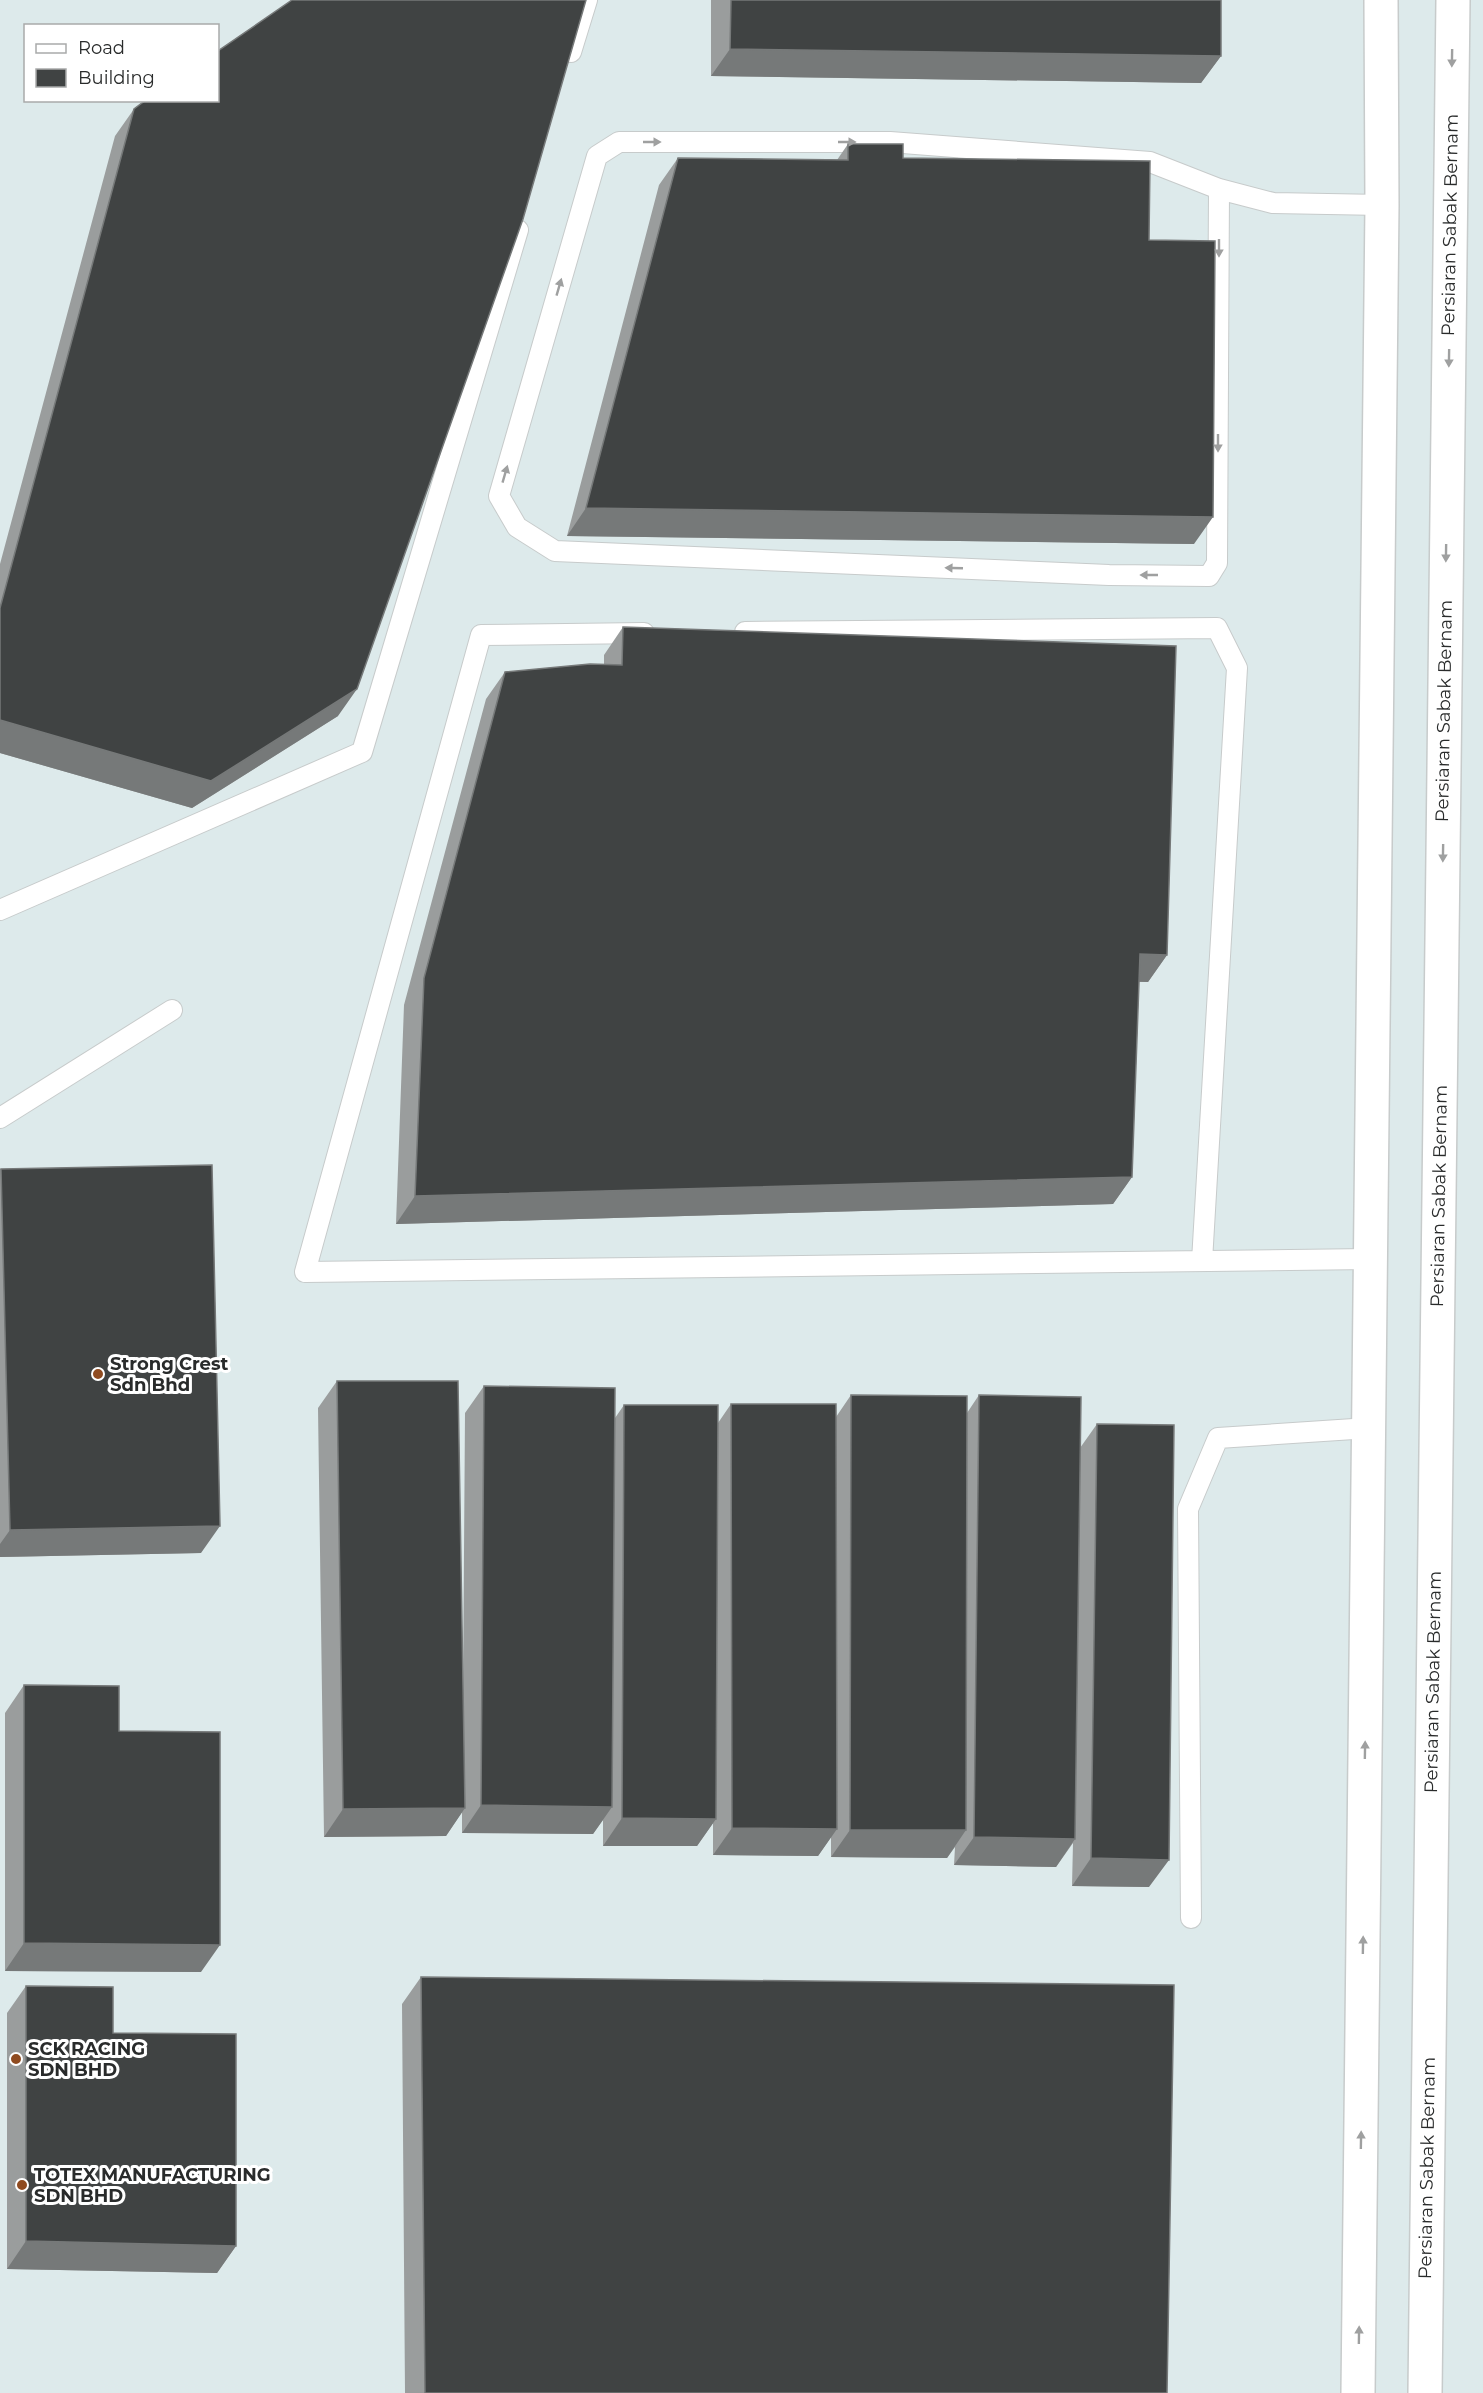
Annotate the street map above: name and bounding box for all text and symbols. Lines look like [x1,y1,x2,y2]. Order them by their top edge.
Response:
legend [24,24,219,102]
text: Road [78,37,125,59]
one-way arrow [1447,49,1457,68]
text: Building [78,67,155,89]
street label: Persiaran Sabak Bernam [1437,114,1463,336]
one-way arrow [642,137,661,147]
one-way arrow [837,137,856,147]
one-way arrow [1214,238,1224,257]
one-way arrow [555,278,564,296]
one-way arrow [1444,349,1453,368]
one-way arrow [1213,433,1223,452]
one-way arrow [501,465,510,483]
one-way arrow [1441,544,1451,563]
one-way arrow [945,564,964,573]
one-way arrow [1139,570,1158,580]
street label: Persiaran Sabak Bernam [1431,600,1457,822]
one-way arrow [1438,844,1448,863]
street label: Persiaran Sabak Bernam [1426,1085,1452,1307]
place label: Strong Crest Sdn Bhd [110,1353,228,1396]
marker: Strong Crest Sdn Bhd [91,1367,105,1381]
street label: Persiaran Sabak Bernam [1420,1571,1446,1793]
one-way arrow [1360,1740,1370,1759]
one-way arrow [1358,1935,1368,1954]
place label: SCK RACING SDN BHD [28,2038,145,2081]
marker: SCK RACING SDN BHD [9,2052,23,2066]
street label: Persiaran Sabak Bernam [1414,2057,1440,2279]
one-way arrow [1356,2130,1366,2149]
place label: TOTEX MANUFACTURING SDN BHD [34,2164,271,2207]
marker: TOTEX MANUFACTURING SDN BHD [15,2178,29,2192]
one-way arrow [1354,2325,1364,2344]

